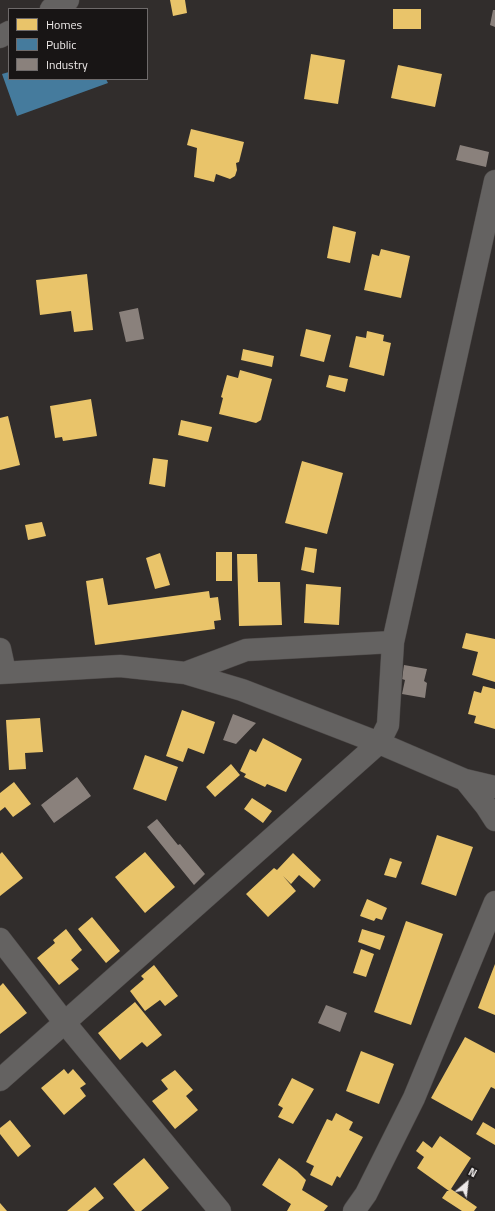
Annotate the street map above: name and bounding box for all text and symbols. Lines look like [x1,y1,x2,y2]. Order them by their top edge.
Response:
legend [8,8,148,80]
text: Homes [46,15,82,34]
text: Public [46,35,76,54]
text: Industry [46,55,88,74]
north arrow [447,1163,487,1203]
text: N [466,1164,480,1181]

